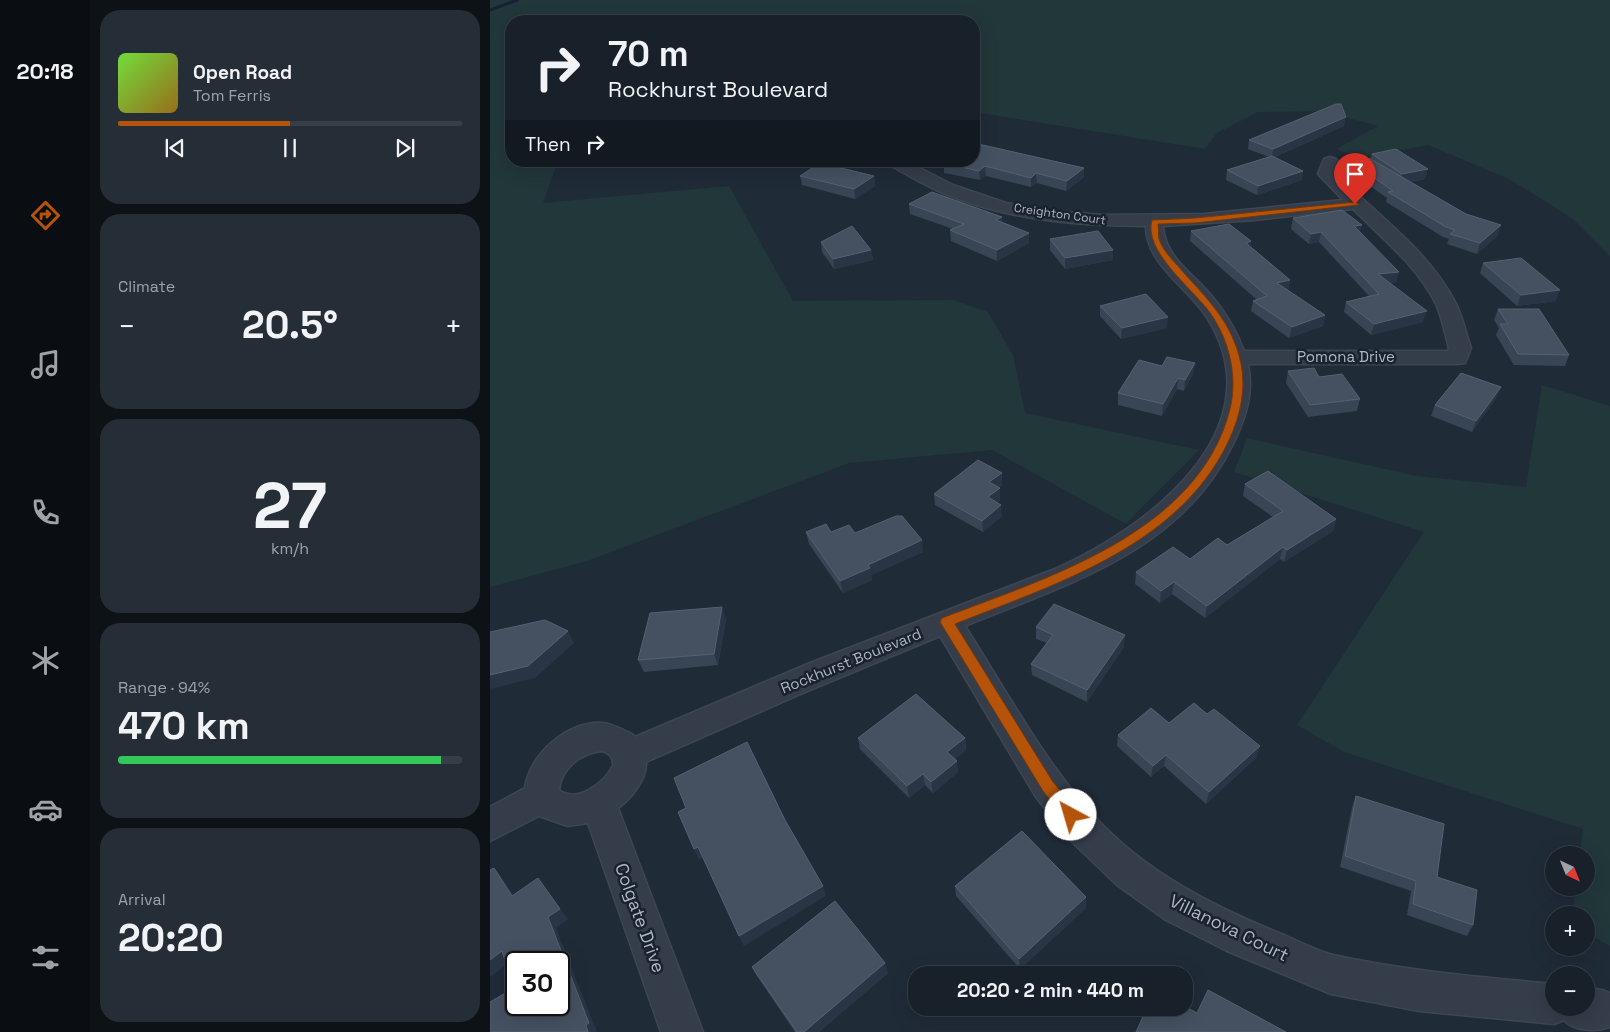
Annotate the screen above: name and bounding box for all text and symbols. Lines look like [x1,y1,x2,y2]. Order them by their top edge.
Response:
text: 70 m [608,32,689,76]
icon: right [525,35,590,100]
text: 20:18 [16,57,74,85]
text: Open Road [193,60,292,85]
text: Rockhurst Boulevard [608,75,828,103]
text: Tom Ferris [193,85,271,106]
icon: right [581,130,609,158]
text: Then [525,132,571,157]
icon: previous [161,134,189,162]
icon: pause [276,134,304,162]
icon: next [391,134,419,162]
pin [1334,153,1376,204]
icon: arrive [1341,160,1369,188]
icon: directions [28,198,63,233]
street label: Creighton Court [1013,200,1107,228]
text: Climate [118,276,175,297]
text: 20.5° [242,301,338,349]
text: − [118,308,135,344]
text: + [445,308,462,344]
icon: music [28,347,63,382]
street label: Pomona Drive [1297,347,1395,366]
text: 27 [253,464,327,547]
icon: phone [28,495,63,530]
text: km/h [271,538,309,559]
street label: Rockhurst Boulevard [778,624,924,697]
icon: climate [28,643,63,678]
text: Range · 94% [118,677,210,698]
text: 470 km [118,702,250,750]
position arrow [1044,788,1096,840]
icon: car [28,792,63,827]
north arrow [1545,846,1595,896]
map controls [1545,846,1595,1016]
street label: Colgate Drive [610,860,671,976]
text: Arrival [118,889,166,910]
street label: Villanova Court [1166,889,1293,966]
button: + [1545,906,1595,956]
text: 20:20 [118,914,224,962]
icon: filters [28,940,63,975]
speed limit sign: 30 [505,951,570,1016]
button: − [1545,966,1595,1016]
text: 20:20 · 2 min · 440 m [957,978,1144,1003]

